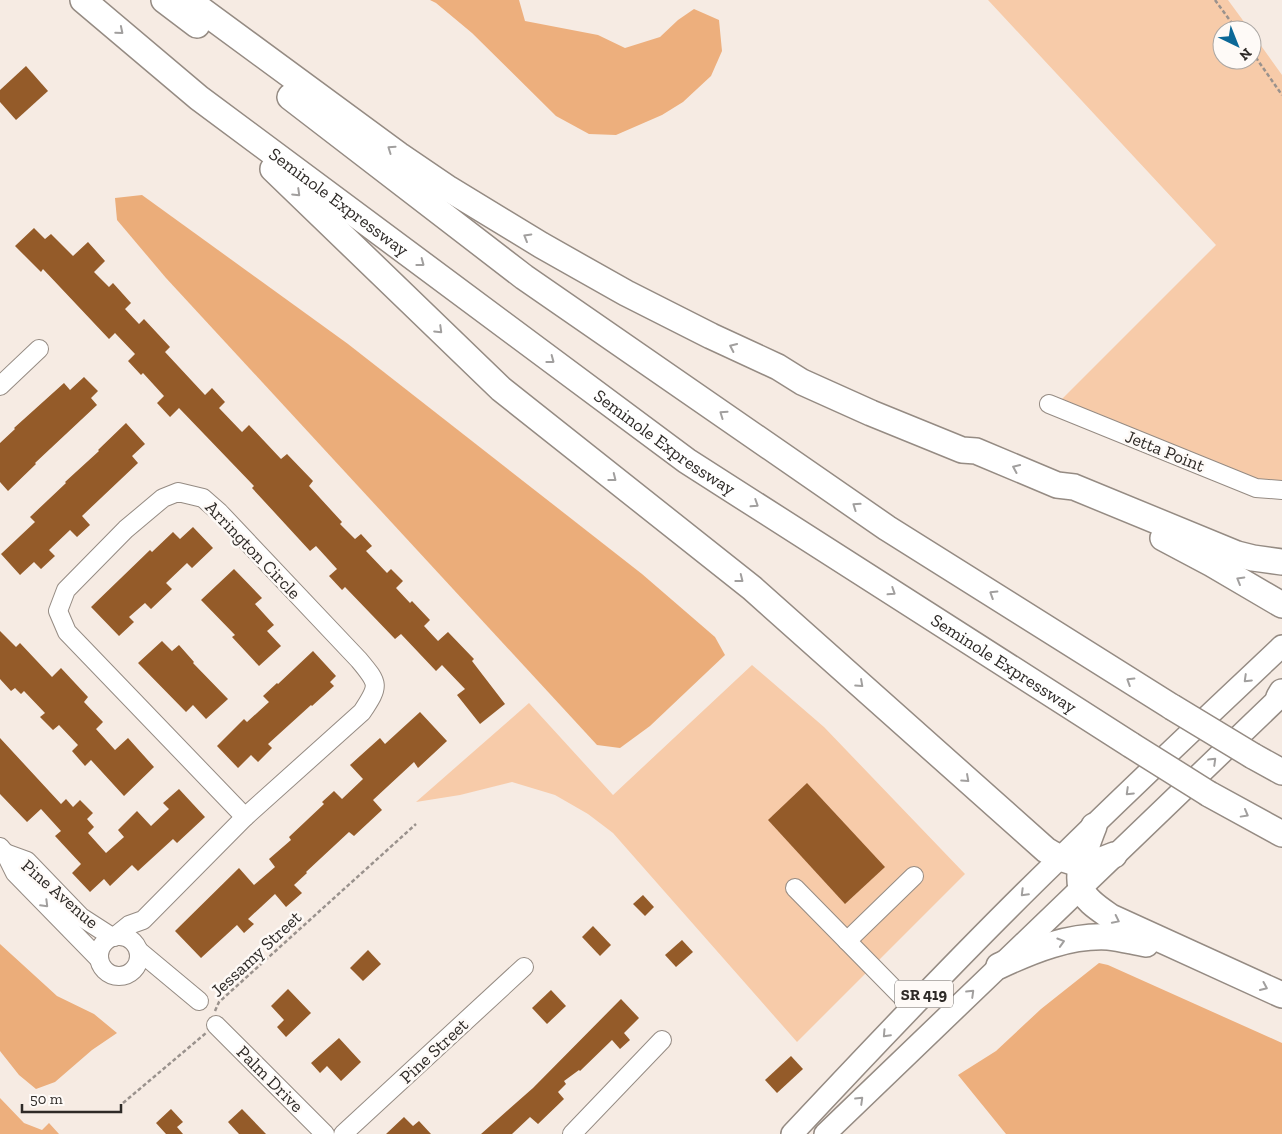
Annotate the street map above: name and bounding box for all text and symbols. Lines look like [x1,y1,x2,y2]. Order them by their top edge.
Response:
north arrow [1212,20,1262,70]
one-way arrow [114,26,123,34]
text: N [1236,44,1255,64]
street label: Seminole Expressway [265,143,414,262]
one-way arrow [387,146,396,155]
one-way arrow [291,187,300,196]
one-way arrow [523,233,532,243]
one-way arrow [415,257,425,266]
one-way arrow [434,324,443,333]
one-way arrow [729,343,738,353]
one-way arrow [545,354,554,362]
street label: Seminole Expressway [590,385,740,500]
one-way arrow [719,411,728,420]
street label: Jetta Point [1122,425,1208,477]
one-way arrow [1012,463,1021,474]
one-way arrow [607,473,616,481]
street label: Arrington Circle [201,496,305,604]
one-way arrow [749,498,759,507]
one-way arrow [852,503,862,512]
one-way arrow [735,574,744,583]
one-way arrow [1237,577,1246,587]
one-way arrow [886,586,896,595]
one-way arrow [989,591,998,601]
street label: Seminole Expressway [927,609,1081,719]
one-way arrow [1243,674,1252,683]
one-way arrow [1127,677,1136,687]
one-way arrow [854,679,863,688]
one-way arrow [1207,758,1216,767]
one-way arrow [960,773,969,782]
one-way arrow [1126,786,1135,795]
one-way arrow [1240,808,1249,818]
street label: Pine Avenue [17,855,103,933]
one-way arrow [1021,887,1030,896]
one-way arrow [40,899,49,908]
street label: Jessamy Street [206,906,306,1002]
one-way arrow [1111,913,1120,924]
one-way arrow [1056,938,1065,948]
one-way arrow [1259,980,1268,991]
road number: SR 419 [895,981,953,1008]
one-way arrow [965,990,974,999]
street label: Pine Street [395,1014,473,1088]
one-way arrow [883,1028,892,1037]
street label: Palm Drive [232,1041,308,1117]
scale bar [22,1082,121,1114]
text: 50 m [30,1090,63,1108]
one-way arrow [854,1097,863,1106]

